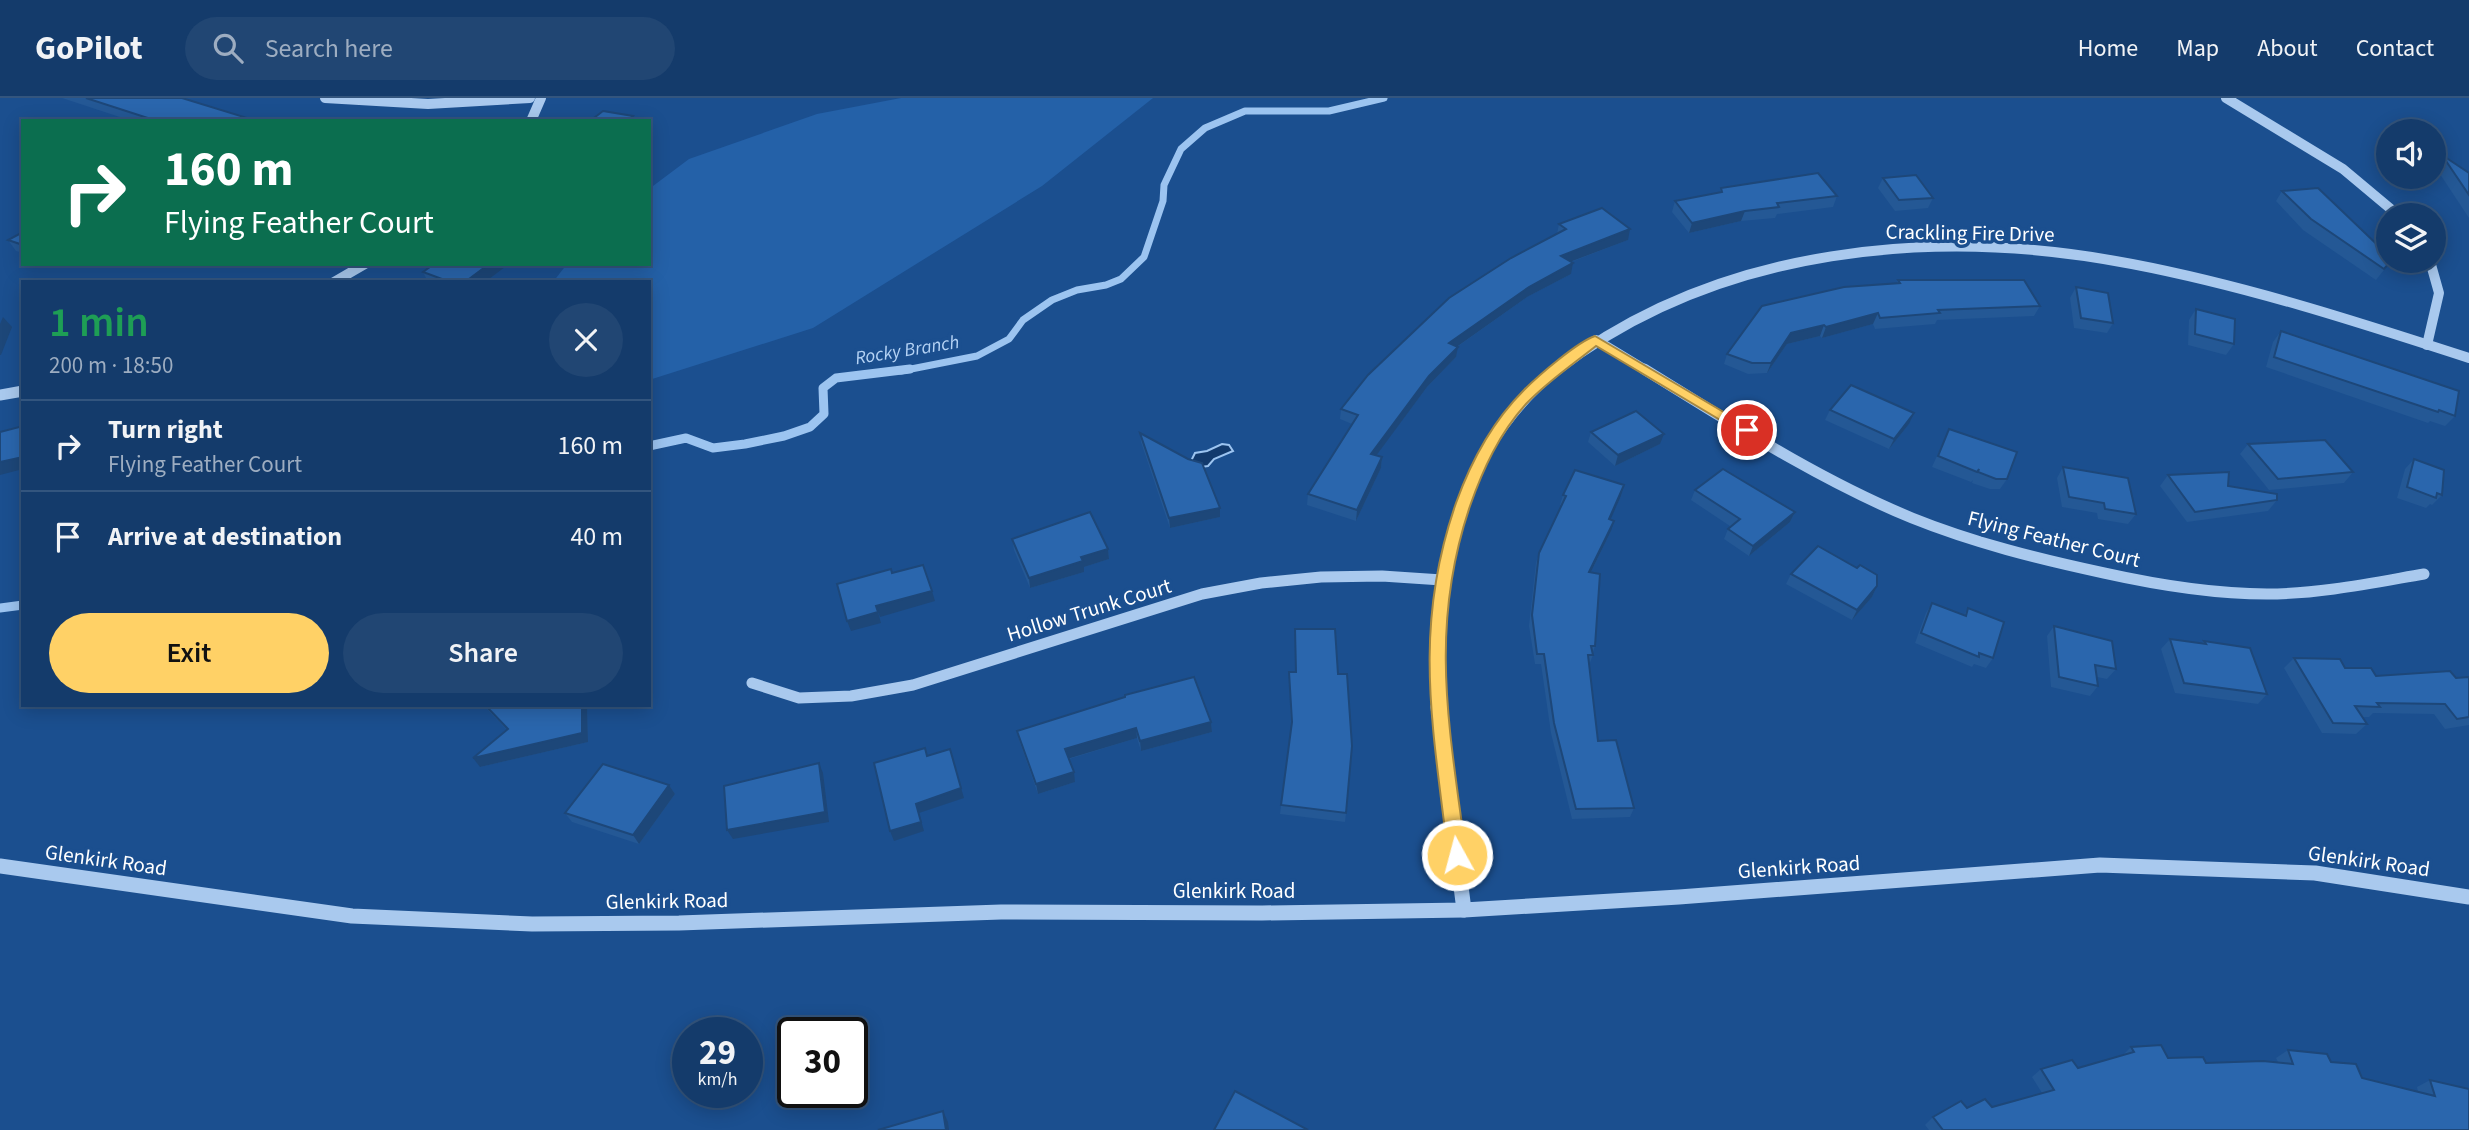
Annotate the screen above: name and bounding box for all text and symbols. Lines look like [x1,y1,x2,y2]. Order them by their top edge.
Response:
search box [185,17,675,80]
text: GoPilot [35,25,143,72]
icon: search [209,29,247,67]
text: Search here [265,30,393,67]
text: Home [2078,31,2138,66]
text: Map [2176,31,2219,66]
text: About [2257,31,2318,66]
text: Contact [2356,31,2434,66]
map controls [2376,119,2446,273]
button: sound [2376,119,2446,189]
text: 160 m [164,135,293,205]
icon: right [49,147,140,238]
text: Flying Feather Court [164,200,434,246]
button: layers [2376,203,2446,273]
street label: Crackling Fire Drive [1885,217,2055,249]
text: 1 min [49,293,149,353]
button: close [549,303,623,377]
water label: Rocky Branch [853,329,961,372]
text: 200 m · 18:50 [49,349,173,382]
pin [1717,400,1777,460]
text: Turn right [108,411,223,448]
icon: arrive [1728,411,1766,449]
icon: right [49,427,87,465]
text: 160 m [557,427,623,464]
text: Flying Feather Court [108,448,302,481]
street label: Flying Feather Court [1964,503,2144,575]
icon: arrive [49,518,87,556]
text: Arrive at destination [108,518,342,555]
text: 40 m [570,518,623,555]
street label: Hollow Trunk Court [1003,571,1175,649]
button: Exit [49,613,329,693]
button: Share [343,613,623,693]
position arrow [1420,818,1494,892]
street label: Glenkirk Road [43,837,169,883]
street label: Glenkirk Road [2306,838,2432,884]
street label: Glenkirk Road [1737,848,1861,886]
street label: Glenkirk Road [1173,876,1295,906]
street label: Glenkirk Road [605,885,729,917]
speed limit sign: 30 [777,1017,868,1108]
text: 29 [699,1028,736,1078]
text: km/h [698,1067,737,1092]

